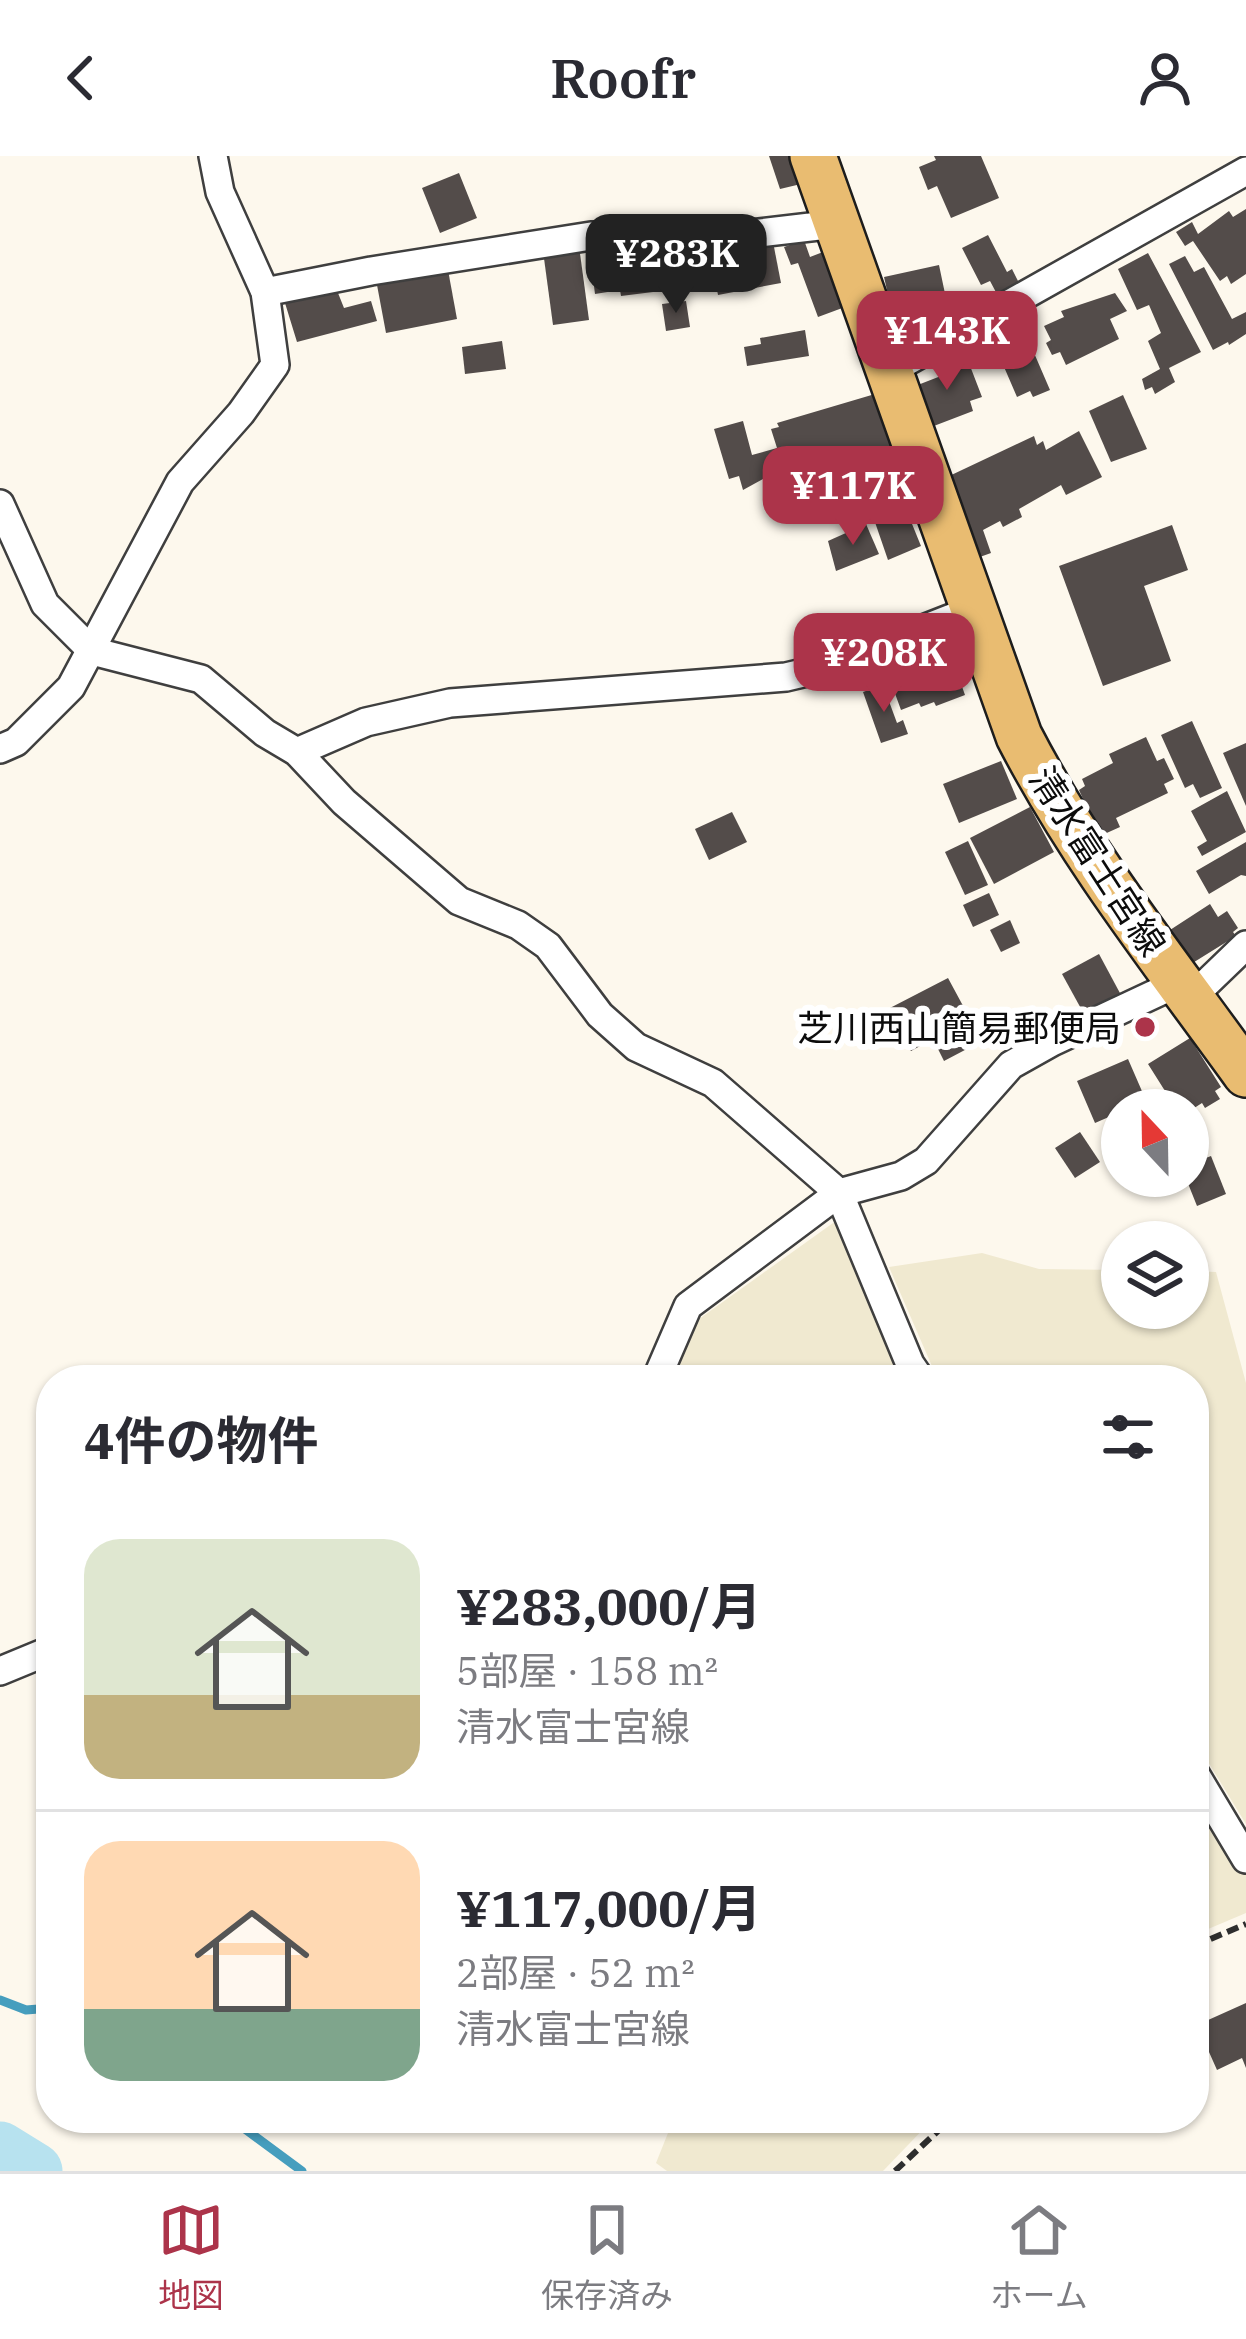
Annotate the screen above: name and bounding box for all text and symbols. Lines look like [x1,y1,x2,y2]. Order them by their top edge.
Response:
text: Roofr [550,43,696,113]
icon: back [48,45,114,111]
icon: person [1132,45,1198,111]
pin: ¥283K [592,214,760,316]
text: ¥283K [613,227,739,278]
pin: ¥143K [863,291,1031,393]
text: ¥143K [884,304,1010,355]
pin: ¥117K [769,446,937,548]
text: ¥117K [790,459,916,510]
pin: ¥208K [800,613,968,715]
text: ¥208K [821,626,947,677]
street label: 清水富士宮線 [1019,758,1177,964]
place label: 芝川西山簡易郵便局 [797,1004,1121,1051]
marker: 芝川西山簡易郵便局 [1132,1014,1158,1040]
north arrow [1101,1089,1209,1197]
map controls [1101,1089,1209,1329]
button: layers [1101,1221,1209,1329]
icon: filters [1095,1404,1161,1470]
text: 4件の物件 [84,1407,319,1473]
text: ¥283,000/月 [456,1573,762,1639]
icon: home [180,1587,324,1731]
text: 5部屋 · 158 m² [456,1645,718,1696]
text: 清水富士宮線 [456,1701,690,1752]
text: ¥117,000/月 [456,1875,762,1941]
icon: home [180,1889,324,2033]
text: 2部屋 · 52 m² [456,1947,695,1998]
text: 清水富士宮線 [456,2003,690,2054]
tab: 地図 [158,2197,224,2317]
tab: 保存済み [541,2197,673,2317]
tab: ホーム [990,2197,1088,2317]

